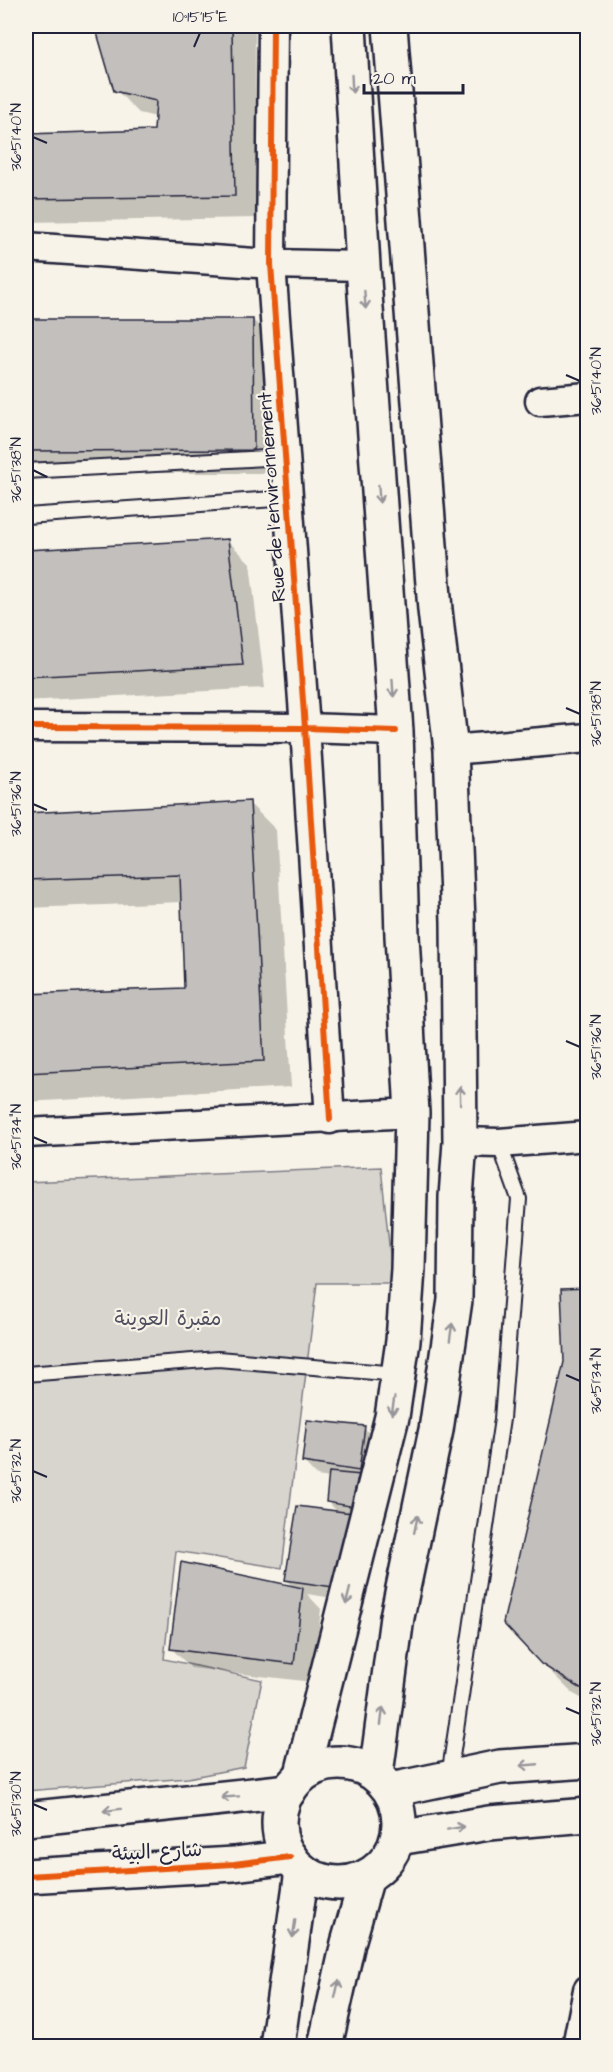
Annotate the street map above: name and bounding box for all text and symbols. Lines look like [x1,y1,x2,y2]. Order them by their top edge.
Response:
text: 10°15'15"E [173,7,227,28]
scale bar [364,57,463,95]
text: 20 m [373,66,416,91]
one-way arrow [347,73,358,93]
text: 36°51'40"N [6,103,27,171]
one-way arrow [360,289,371,309]
text: 36°51'40"N [586,347,607,415]
street label: Rue de l'environnement [251,391,293,603]
text: 36°51'38"N [6,437,27,503]
one-way arrow [374,484,385,503]
one-way arrow [388,678,399,698]
text: 36°51'38"N [586,681,607,747]
text: 36°51'36"N [6,771,27,837]
text: 36°51'36"N [586,1014,607,1080]
one-way arrow [454,1086,466,1106]
text: 36°51'34"N [6,1104,27,1170]
park label: مقبرة العوينة [114,1305,222,1333]
one-way arrow [445,1322,456,1342]
text: 36°51'34"N [586,1348,607,1414]
one-way arrow [388,1396,399,1416]
text: 36°51'32"N [6,1439,27,1503]
one-way arrow [411,1514,423,1533]
one-way arrow [341,1586,353,1605]
text: 36°51'32"N [586,1682,607,1746]
one-way arrow [377,1706,388,1726]
one-way arrow [520,1760,540,1771]
text: 36°51'30"N [6,1771,27,1837]
one-way arrow [221,1792,241,1803]
one-way arrow [103,1805,123,1816]
one-way arrow [446,1823,465,1834]
street label: شارع البيئة [111,1836,203,1868]
one-way arrow [288,1919,299,1938]
one-way arrow [332,1980,344,1999]

